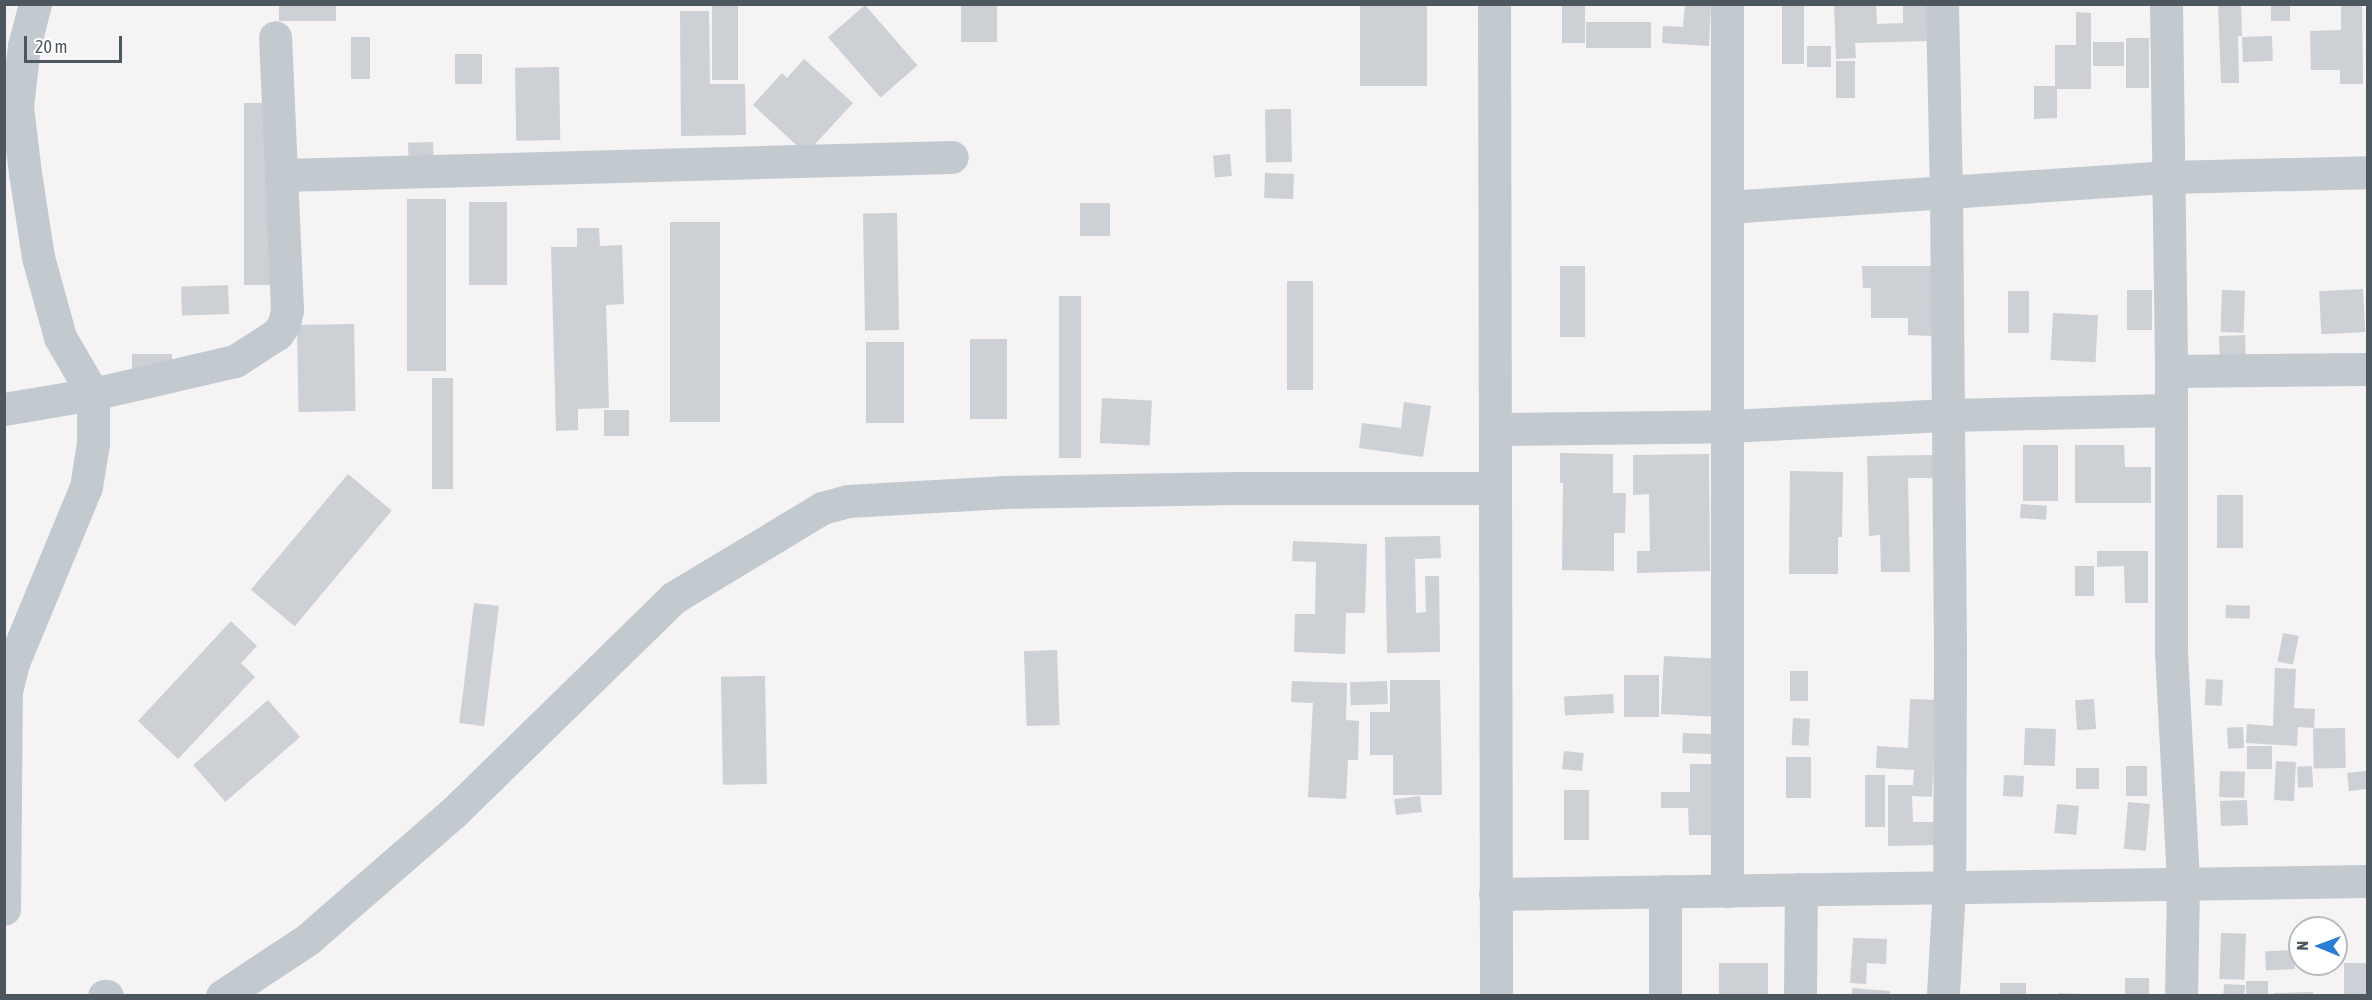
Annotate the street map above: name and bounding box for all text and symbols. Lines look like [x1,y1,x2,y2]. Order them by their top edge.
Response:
scale bar [27,24,124,62]
text: 20 m [35,36,67,57]
north arrow [2288,916,2348,976]
text: N [2293,941,2311,951]

